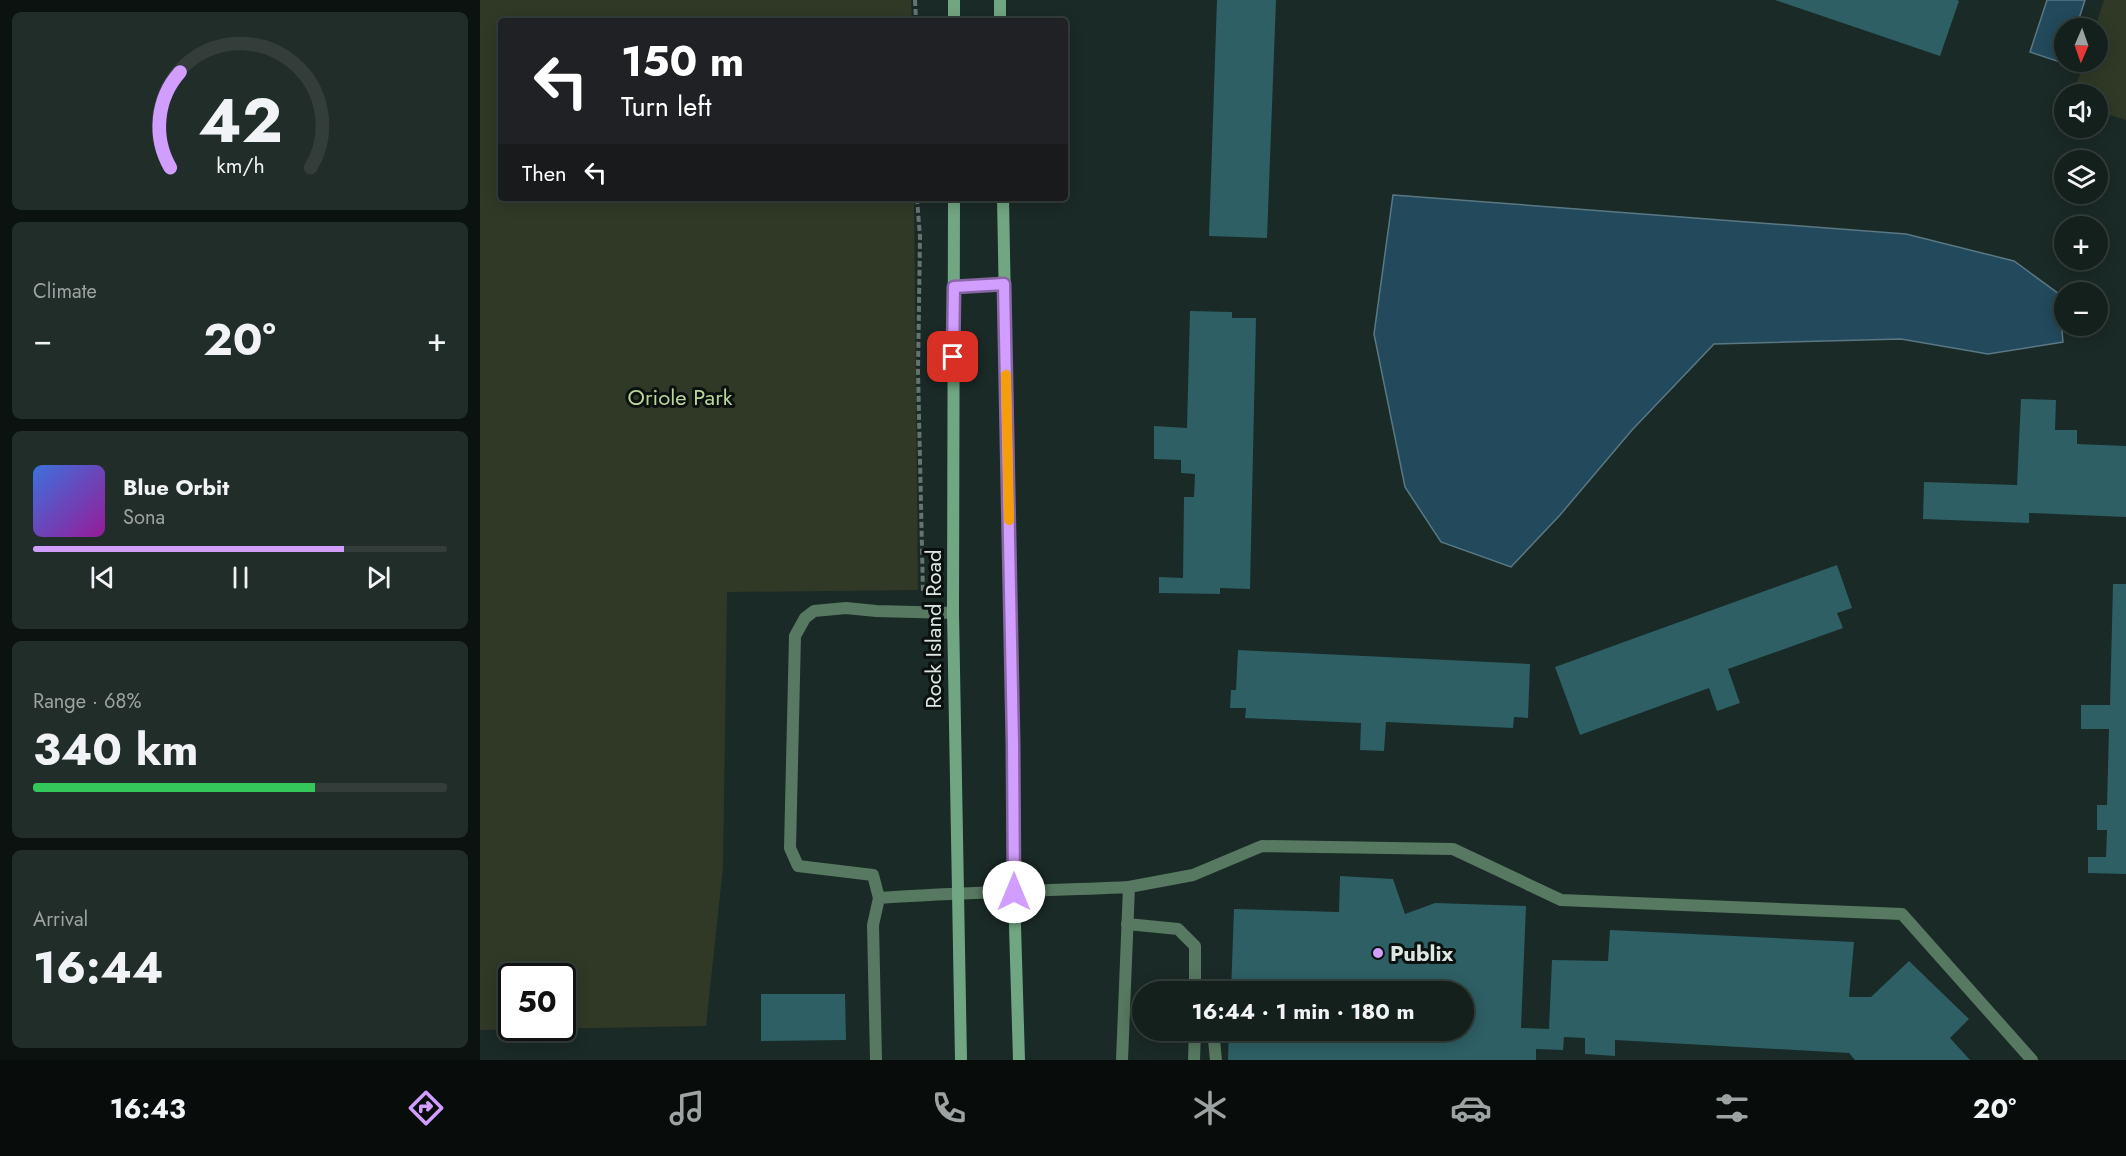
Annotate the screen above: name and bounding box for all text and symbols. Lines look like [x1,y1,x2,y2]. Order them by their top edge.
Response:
north arrow [2054,18,2108,72]
map controls [2054,18,2108,336]
text: 150 m [621,31,744,92]
icon: left [522,42,600,120]
text: 42 [198,75,282,165]
button: sound [2054,84,2108,138]
text: Turn left [621,87,711,126]
text: km/h [216,150,264,181]
button: layers [2054,150,2108,204]
icon: left [579,156,612,189]
text: Then [522,157,567,189]
button: + [2054,216,2108,270]
text: Climate [33,277,97,306]
button: − [2054,282,2108,336]
text: 20° [203,307,276,372]
text: − [33,316,52,363]
text: + [427,316,447,363]
pin [927,331,978,382]
icon: arrive [936,340,969,373]
park label: Oriole Park [628,381,733,413]
text: Blue Orbit [123,471,229,503]
text: Sona [123,503,165,532]
street label: Rock Island Road [917,549,949,709]
icon: previous [86,561,119,594]
icon: pause [224,561,257,594]
icon: next [362,561,395,594]
text: Range · 68% [33,687,141,716]
text: 340 km [33,717,199,782]
position arrow [982,860,1046,924]
text: Arrival [33,905,88,934]
text: 16:44 [33,935,163,1000]
place label: Publix [1390,937,1454,969]
marker: Publix [1371,946,1385,960]
speed limit sign: 50 [498,963,576,1041]
text: 16:44 · 1 min · 180 m [1191,995,1415,1027]
icon: directions [405,1087,447,1129]
icon: music [666,1087,708,1129]
icon: phone [928,1087,970,1129]
icon: climate [1189,1087,1231,1129]
icon: car [1450,1087,1492,1129]
icon: filters [1711,1087,1753,1129]
text: 16:43 [110,1089,186,1128]
text: 20° [1973,1089,2016,1128]

